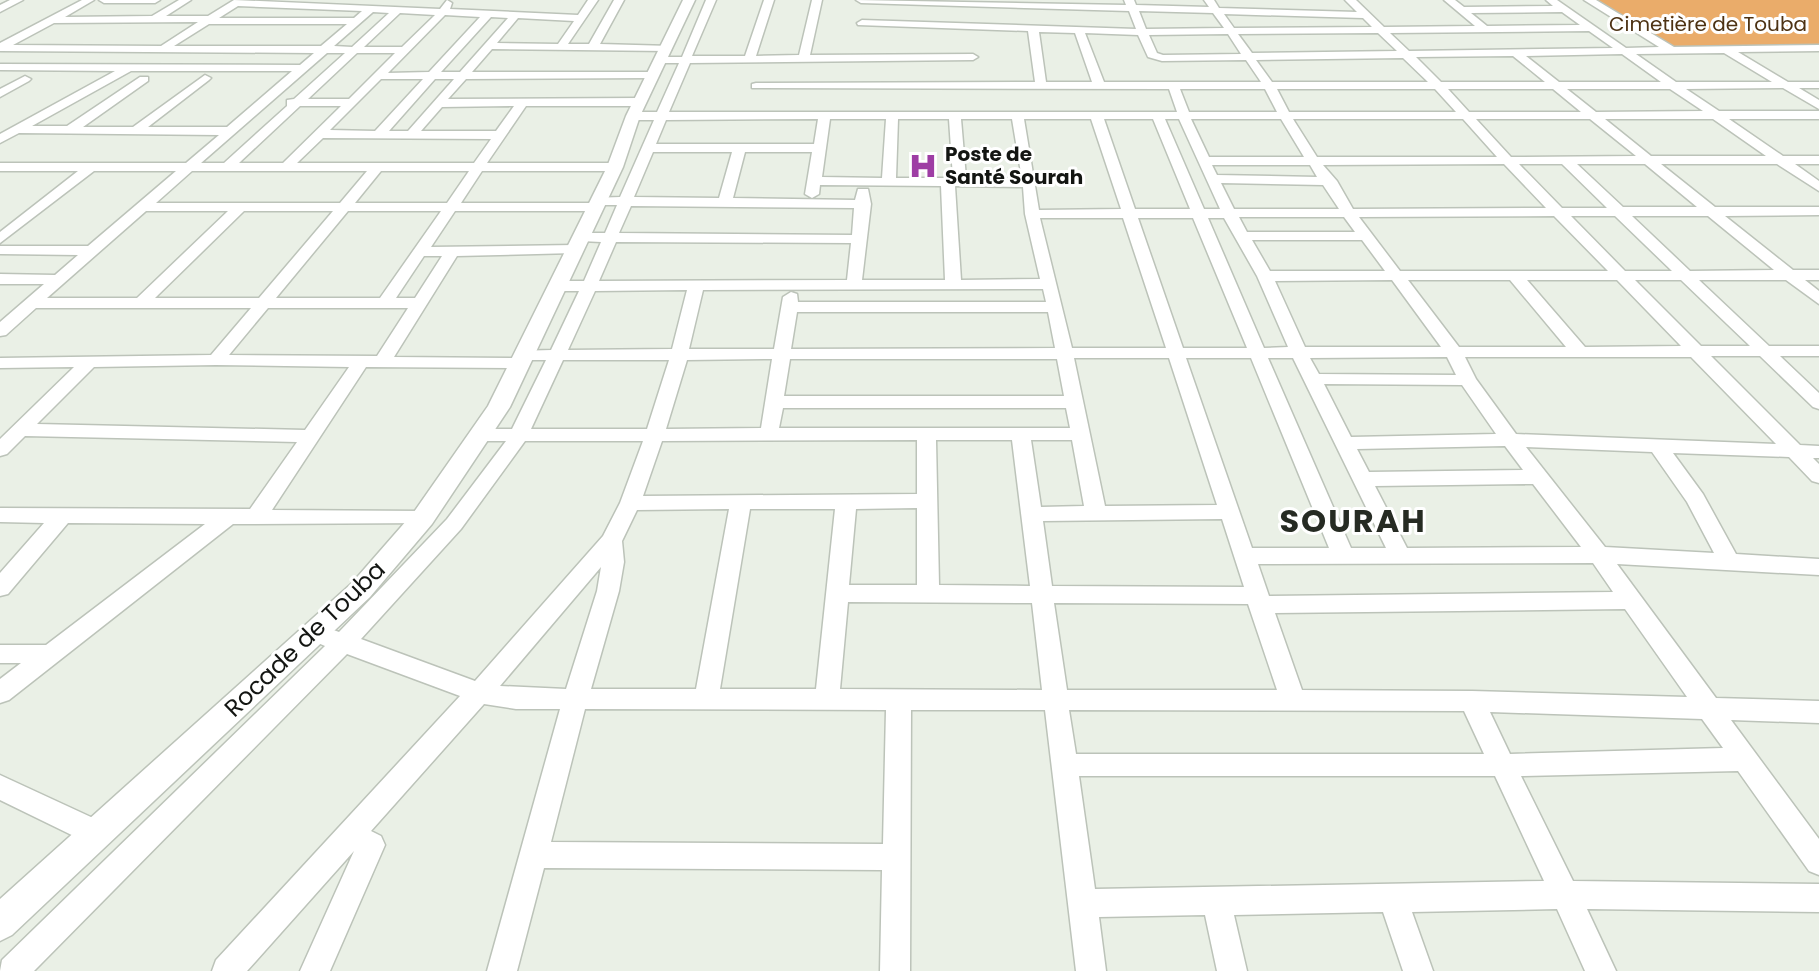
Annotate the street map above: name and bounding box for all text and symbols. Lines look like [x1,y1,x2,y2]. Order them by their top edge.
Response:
park label: Cimetière de Touba [1609,10,1807,38]
place label: Poste de Santé Sourah [945,140,1083,191]
hospital icon: Poste de Santé Sourah [908,151,938,181]
district label: SOURAH [1279,498,1427,543]
street label: Rocade de Touba [217,553,392,724]

